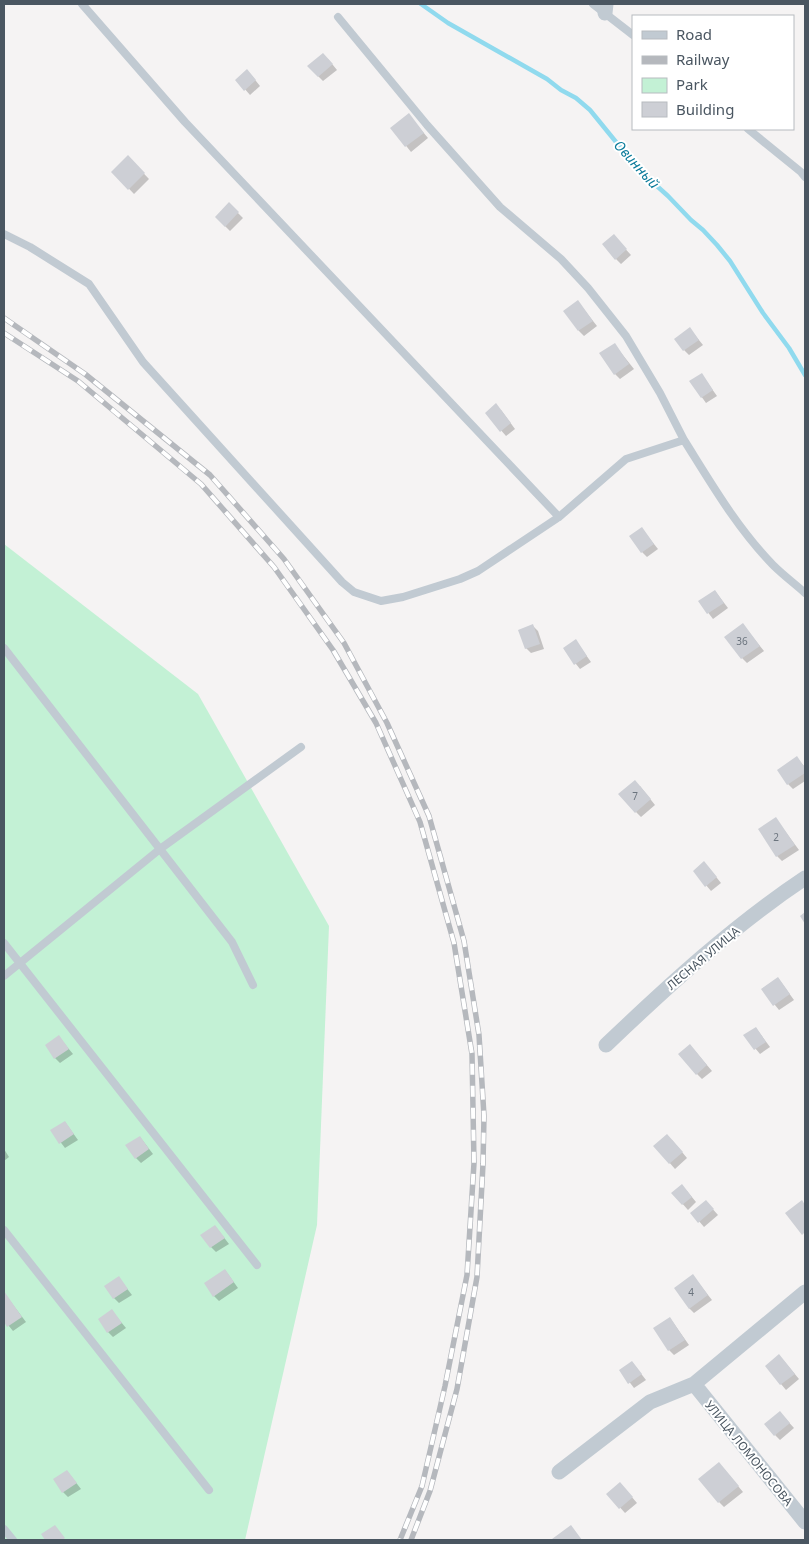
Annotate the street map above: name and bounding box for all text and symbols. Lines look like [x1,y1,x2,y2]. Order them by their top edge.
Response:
legend [632,15,794,130]
text: Road [676,24,712,44]
text: Railway [676,49,730,69]
text: Park [676,74,708,94]
text: Building [676,99,734,119]
water label: Овинный [610,136,664,192]
house number: 36 [736,634,748,648]
house number: 7 [632,789,638,803]
house number: 2 [773,830,779,844]
street label: ЛЕСНАЯ УЛИЦА [663,922,743,994]
house number: 4 [688,1285,694,1299]
street label: УЛИЦА ЛОМОНОСОВА [701,1397,797,1510]

